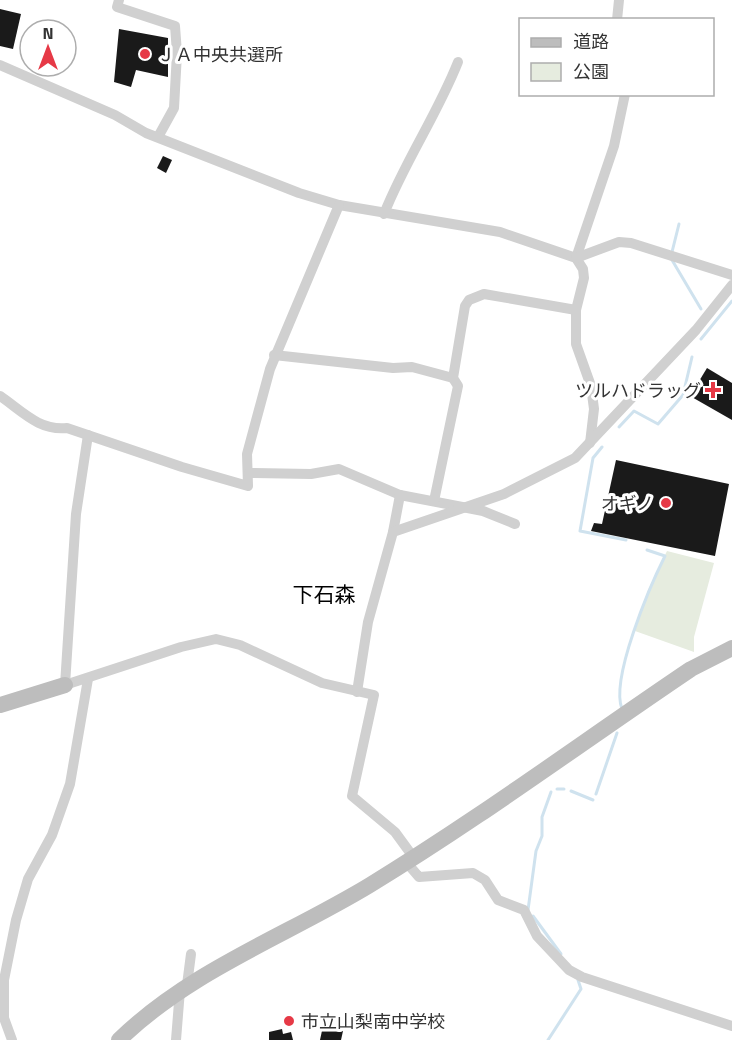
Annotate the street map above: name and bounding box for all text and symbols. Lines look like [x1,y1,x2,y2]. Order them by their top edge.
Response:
north arrow [18,18,78,78]
legend [519,18,714,96]
text: N [42,21,54,45]
text: 道路 [573,28,609,55]
place label: ＪＡ中央共選所 [157,41,283,68]
marker: ＪＡ中央共選所 [138,47,152,61]
text: 公園 [573,58,609,85]
place label: ツルハドラッグ [575,377,701,404]
marker: ツルハドラッグ [706,383,720,397]
place label: オギノ [601,490,654,517]
marker: オギノ [659,496,673,510]
district label: 下石森 [293,578,356,610]
place label: 市立山梨南中学校 [301,1008,445,1035]
marker: 市立山梨南中学校 [282,1014,296,1028]

